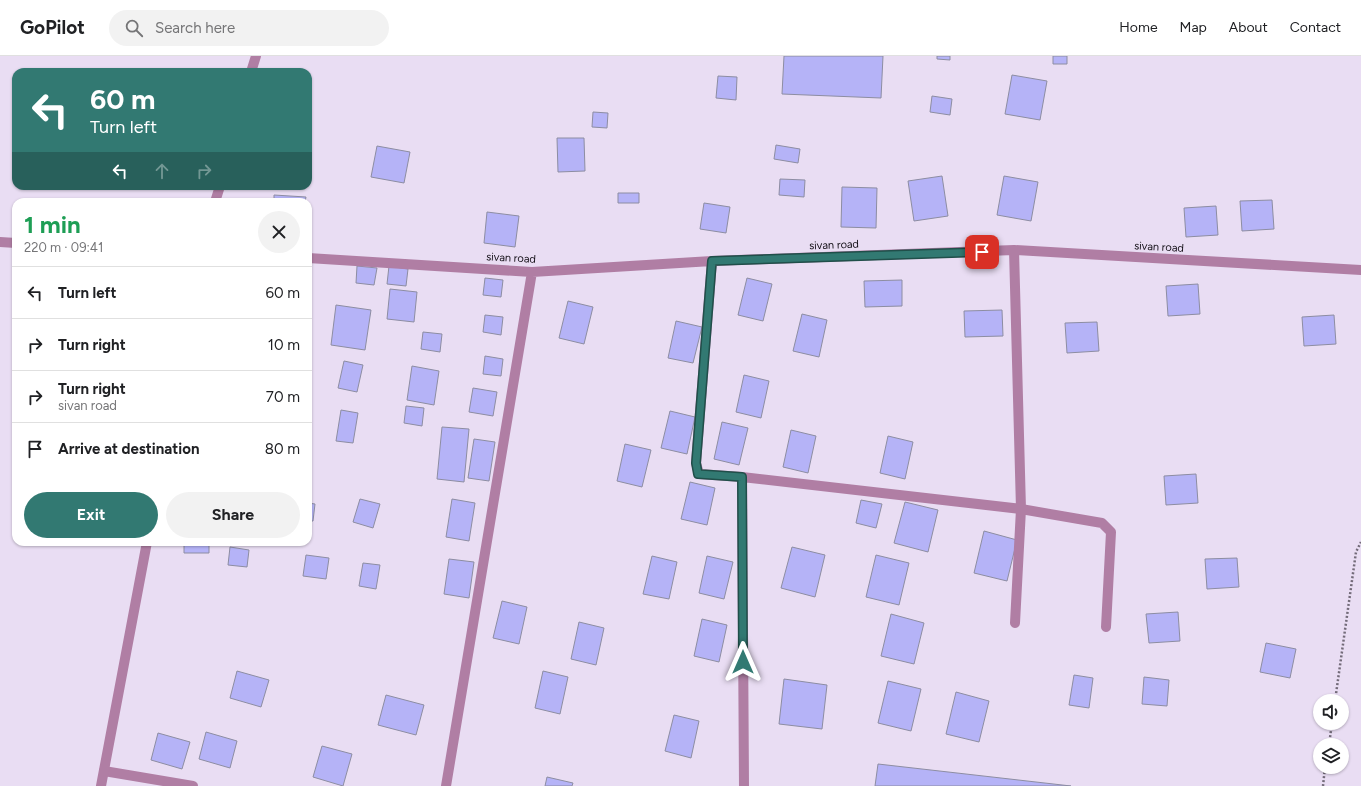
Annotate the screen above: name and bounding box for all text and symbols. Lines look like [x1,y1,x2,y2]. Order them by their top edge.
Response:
search box [109,10,389,46]
text: GoPilot [20,16,85,39]
icon: search [123,17,145,39]
text: Search here [155,19,235,37]
text: Home [1119,19,1158,36]
text: Map [1180,19,1207,36]
text: About [1229,19,1268,36]
text: Contact [1290,19,1341,36]
text: 60 m [90,82,155,116]
icon: left [24,84,76,136]
text: Turn left [90,116,157,138]
icon: left [109,160,131,182]
icon: ahead [151,160,173,182]
icon: right [193,160,215,182]
text: 1 min [24,210,81,239]
button: close [258,211,300,253]
pin [965,235,999,269]
street label: sivan road [809,238,859,252]
street label: sivan road [1134,239,1184,255]
text: 220 m · 09:41 [24,240,103,255]
icon: arrive [971,241,993,263]
street label: sivan road [486,250,536,266]
icon: left [24,282,46,304]
text: Turn left [58,284,116,302]
text: 60 m [265,284,300,302]
icon: right [24,334,46,356]
text: Turn right [58,336,126,354]
text: 10 m [268,336,300,354]
text: Turn right [58,380,126,398]
icon: right [24,386,46,408]
text: 70 m [266,388,300,406]
text: sivan road [58,398,117,413]
icon: arrive [24,438,46,460]
text: Arrive at destination [58,440,199,458]
text: 80 m [265,440,300,458]
button: Exit [24,492,158,538]
button: Share [166,492,300,538]
position arrow [722,641,764,683]
map controls [1313,694,1349,774]
button: sound [1313,694,1349,730]
button: layers [1313,738,1349,774]

